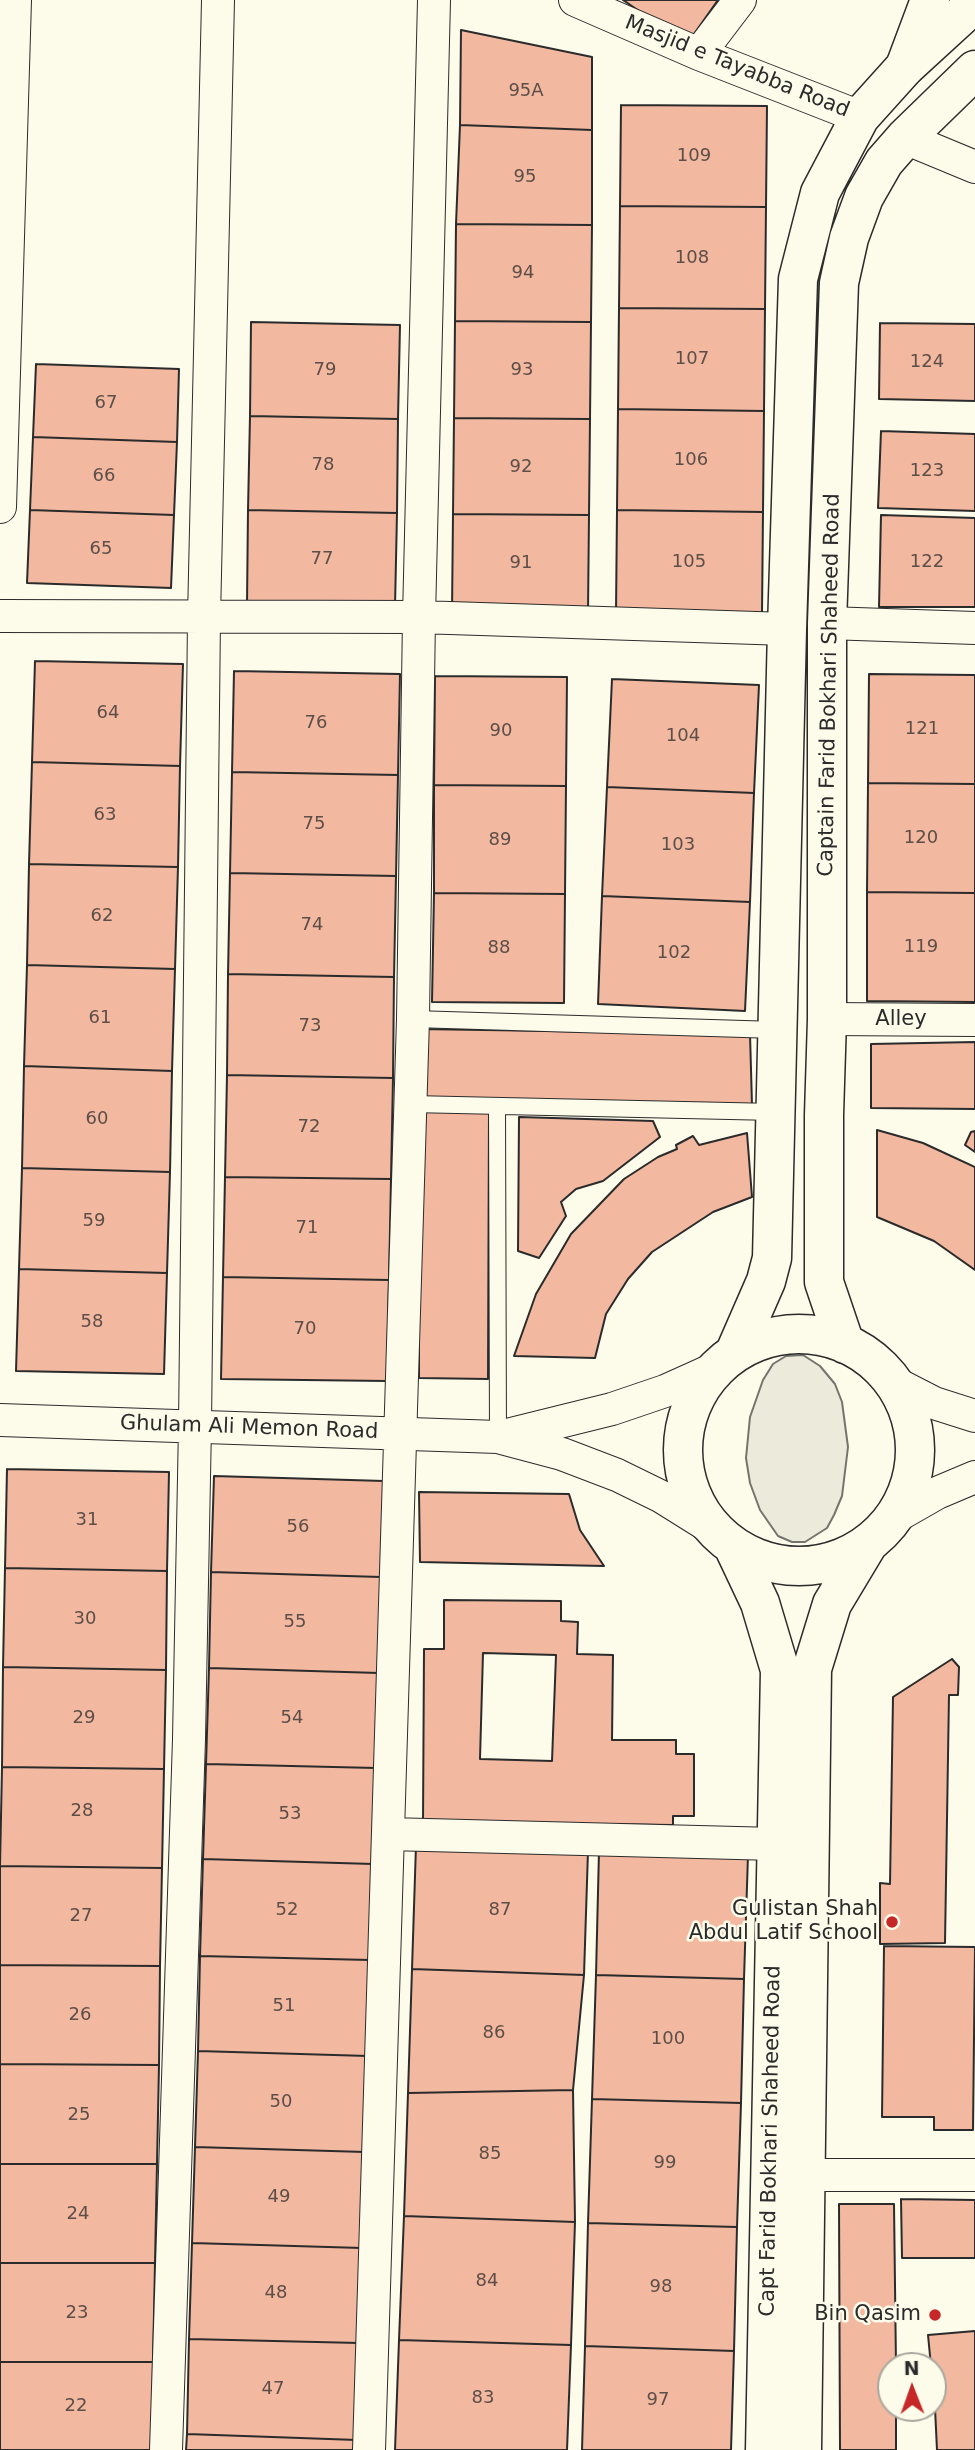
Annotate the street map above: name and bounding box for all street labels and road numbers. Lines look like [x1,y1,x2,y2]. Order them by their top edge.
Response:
street label: Masjid e Tayabba Road [621,10,853,124]
street label: Captain Farid Bokhari Shaheed Road [814,493,846,877]
street label: Alley [875,1007,927,1033]
street label: Ghulam Ali Memon Road [119,1411,379,1445]
street label: Capt Farid Bokhari Shaheed Road [755,1965,787,2317]

